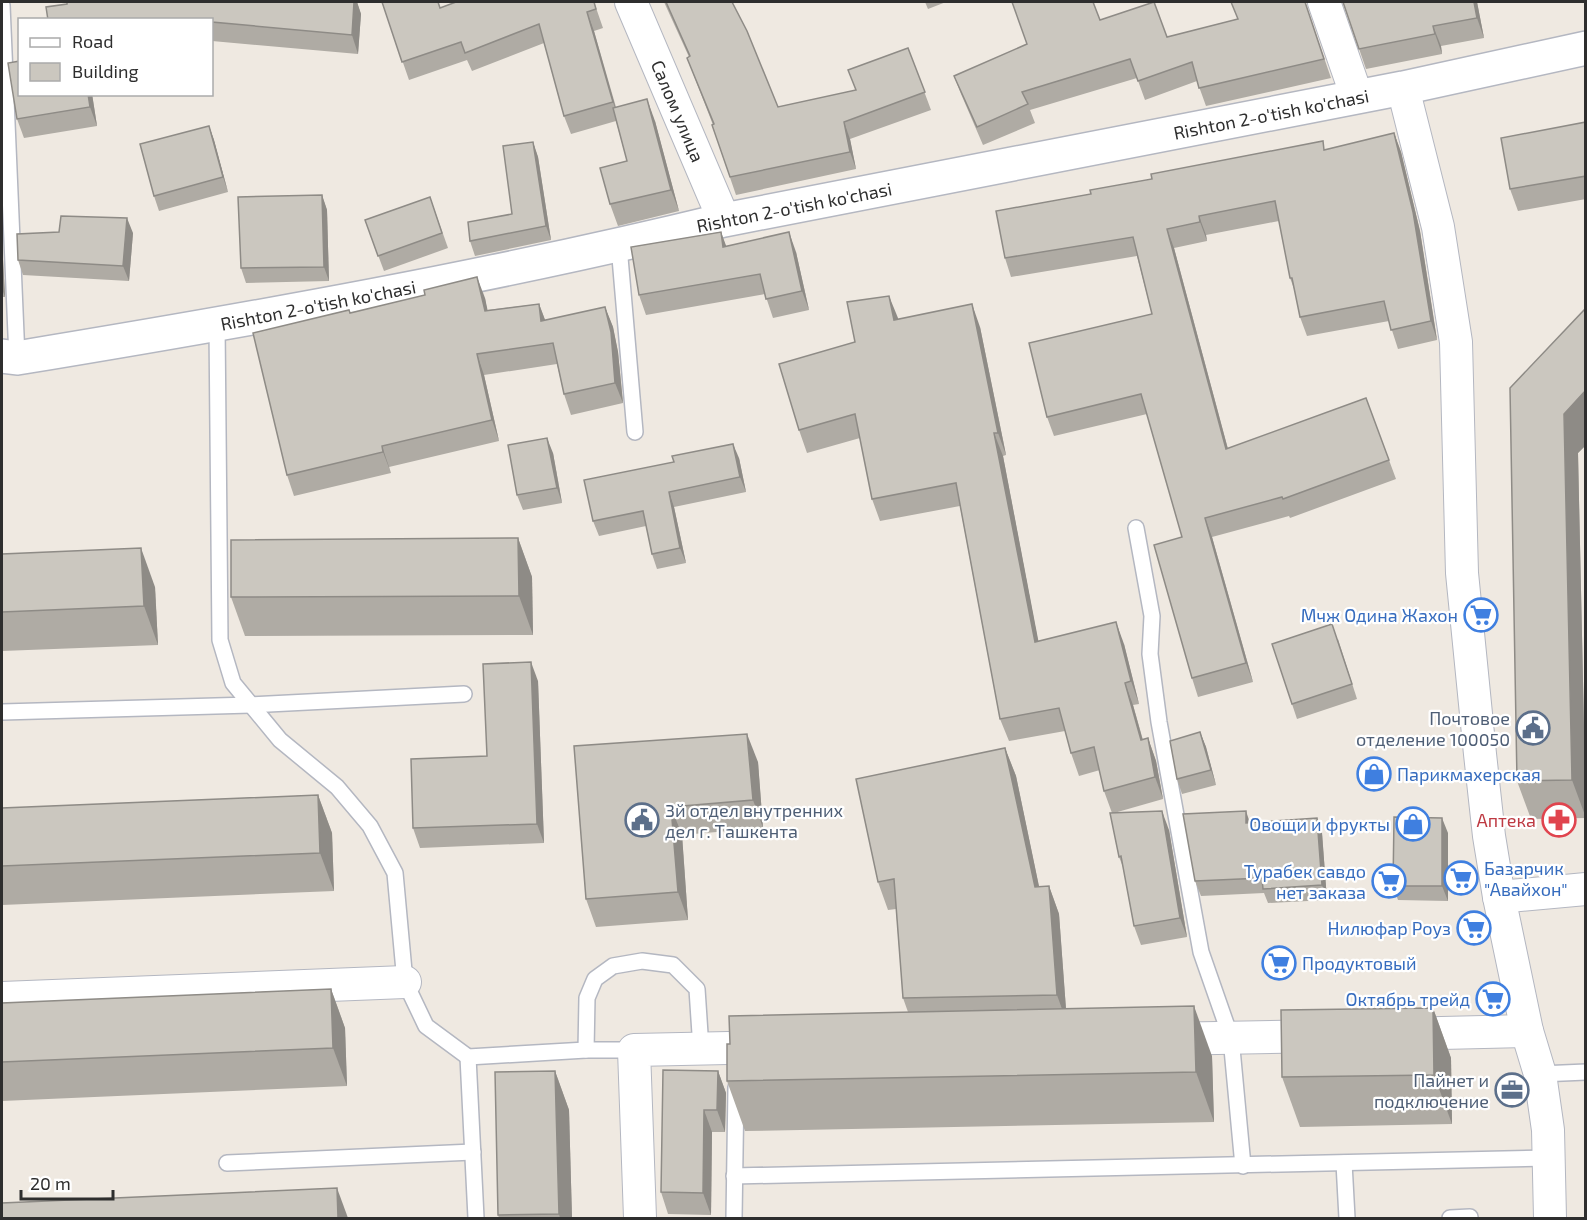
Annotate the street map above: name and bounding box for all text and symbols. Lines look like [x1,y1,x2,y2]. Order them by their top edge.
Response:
legend [18,18,213,96]
text: Road [72,30,113,52]
street label: Салом улица [647,57,709,165]
text: Building [72,60,139,82]
street label: Rishton 2-o'tish ko'chasi [1171,84,1371,144]
street label: Rishton 2-o'tish ko'chasi [694,177,894,237]
street label: Rishton 2-o'tish ko'chasi [218,275,418,335]
supermarket icon: Мчж Одина Жахон [1463,597,1499,633]
place label: Мчж Одина Жахон [1301,604,1458,626]
place label: Почтовое отделение 100050 [1356,707,1510,750]
public building icon: Почтовое отделение 100050 [1515,710,1551,746]
shop icon: Парикмахерская [1356,756,1392,792]
place label: Парикмахерская [1397,763,1541,785]
place label: 3й отдел внутренних дел г. Ташкента [665,799,843,842]
public building icon: 3й отдел внутренних дел г. Ташкента [624,802,660,838]
pharmacy icon: Аптека [1541,802,1577,838]
shop icon: Овощи и фрукты [1395,806,1431,842]
place label: Аптека [1476,809,1536,831]
place label: Овощи и фрукты [1249,813,1390,835]
place label: Базарчик "Авайхон" [1484,857,1568,900]
place label: Турабек савдо нет заказа [1244,860,1366,903]
supermarket icon: Базарчик "Авайхон" [1443,860,1479,896]
supermarket icon: Турабек савдо нет заказа [1371,863,1407,899]
supermarket icon: Нилюфар Роуз [1456,910,1492,946]
place label: Нилюфар Роуз [1327,917,1451,939]
supermarket icon: Продуктовый [1261,945,1297,981]
place label: Продуктовый [1302,952,1417,974]
supermarket icon: Октябрь трейд [1475,981,1511,1017]
place label: Октябрь трейд [1345,988,1470,1010]
place label: Пайнет и подключение [1374,1069,1489,1112]
office icon: Пайнет и подключение [1494,1072,1530,1108]
scale bar [21,1163,112,1201]
text: 20 m [30,1172,71,1194]

